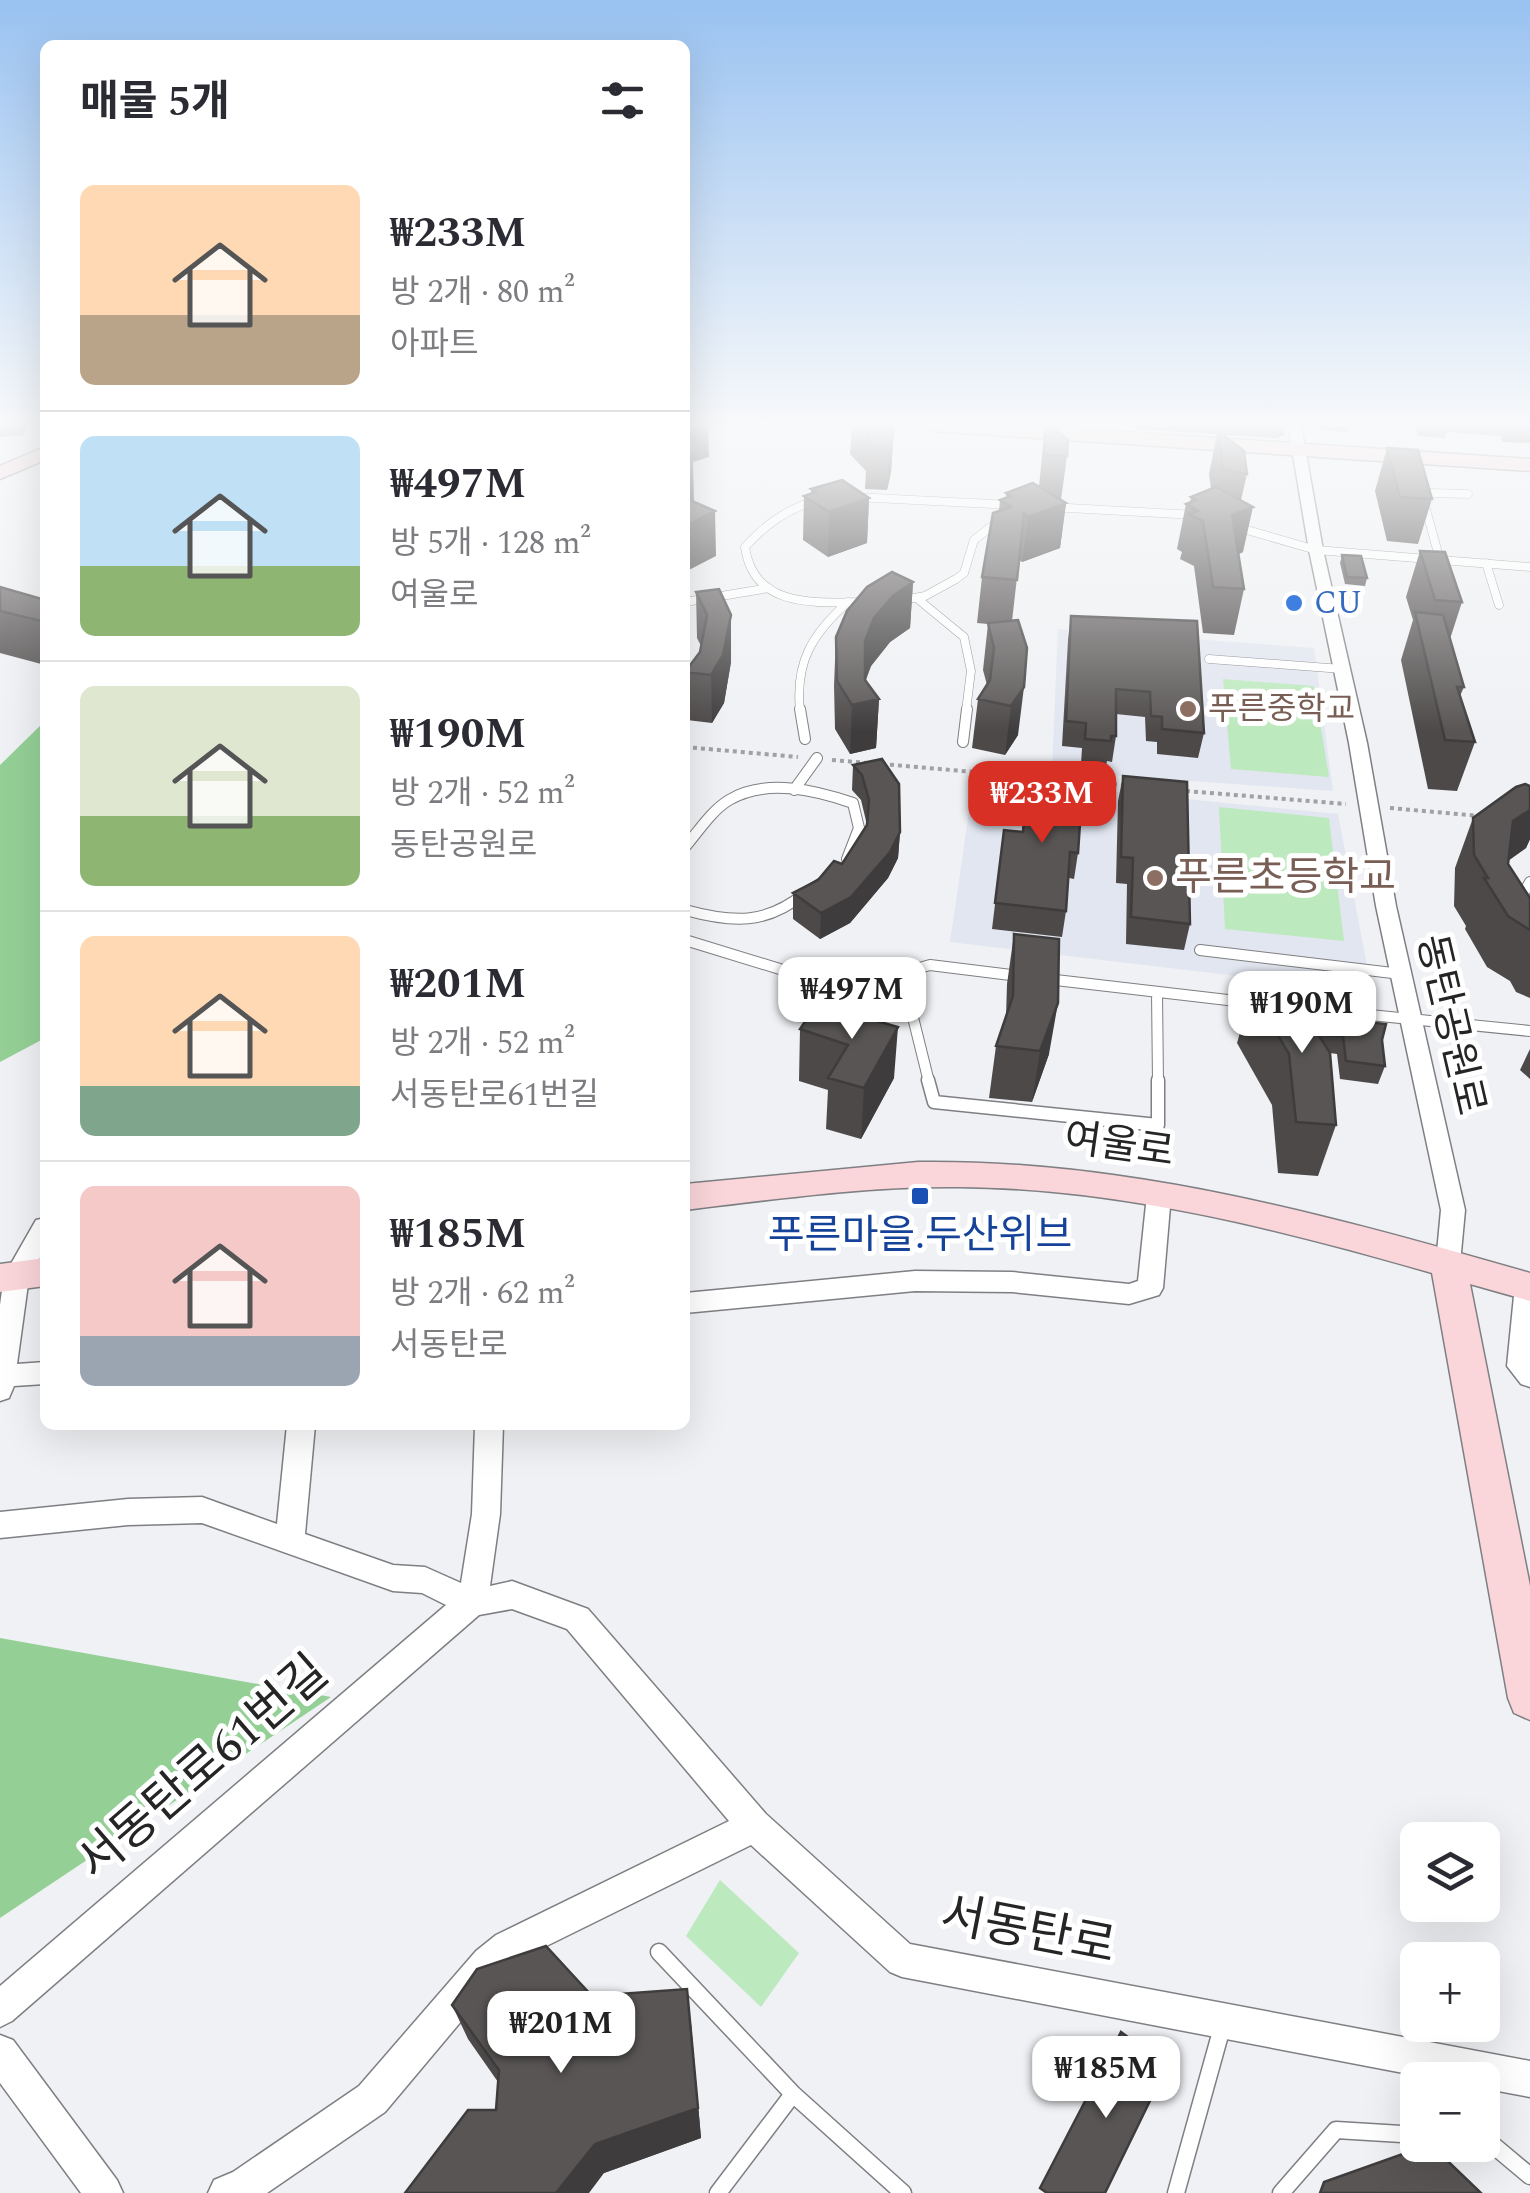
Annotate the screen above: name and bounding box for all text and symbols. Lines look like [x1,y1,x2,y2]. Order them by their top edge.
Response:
text: 매물 5개 [80,71,230,134]
icon: filters [595,73,650,128]
text: ₩233M [390,202,526,265]
icon: home [160,225,280,345]
text: 방 2개 · 80 m² [390,268,575,317]
text: 아파트 [390,320,478,369]
text: ₩497M [390,453,526,516]
icon: home [160,476,280,596]
text: 방 5개 · 128 m² [390,519,591,568]
text: 여울로 [390,571,478,620]
place label: CU [1314,579,1362,628]
marker: CU [1283,592,1305,614]
place label: 푸른중학교 [1208,685,1355,734]
marker: 푸른중학교 [1177,698,1199,720]
text: ₩190M [390,703,526,766]
icon: home [160,726,280,846]
pin: ₩233M [972,761,1112,846]
text: 방 2개 · 52 m² [390,769,575,818]
text: ₩233M [990,769,1094,818]
text: 동탄공원로 [390,821,537,870]
place label: 푸른초등학교 [1175,848,1396,909]
marker: 푸른초등학교 [1144,867,1166,889]
street label: 동탄공원로 [1400,928,1500,1122]
text: ₩201M [390,953,526,1016]
pin: ₩497M [782,957,922,1042]
text: ₩497M [800,965,904,1014]
pin: ₩190M [1232,971,1372,1056]
icon: home [160,976,280,1096]
text: ₩190M [1250,979,1354,1028]
text: 방 2개 · 52 m² [390,1019,575,1068]
text: 서동탄로61번길 [390,1071,599,1120]
street label: 여울로 [1060,1108,1178,1184]
marker: 푸른마을.두산위브 [909,1185,931,1207]
text: ₩185M [390,1203,526,1266]
place label: 푸른마을.두산위브 [768,1206,1072,1267]
icon: home [160,1226,280,1346]
text: 방 2개 · 62 m² [390,1269,575,1318]
text: 서동탄로 [390,1321,508,1370]
street label: 서동탄로61번길 [61,1638,345,1898]
map controls [1400,1822,1500,2162]
button: layers [1400,1822,1500,1922]
street label: 서동탄로 [934,1878,1122,1984]
button: + [1400,1942,1500,2042]
pin: ₩201M [491,1991,631,2076]
text: ₩201M [509,1999,613,2048]
pin: ₩185M [1036,2036,1176,2121]
text: ₩185M [1054,2044,1158,2093]
button: − [1400,2062,1500,2162]

